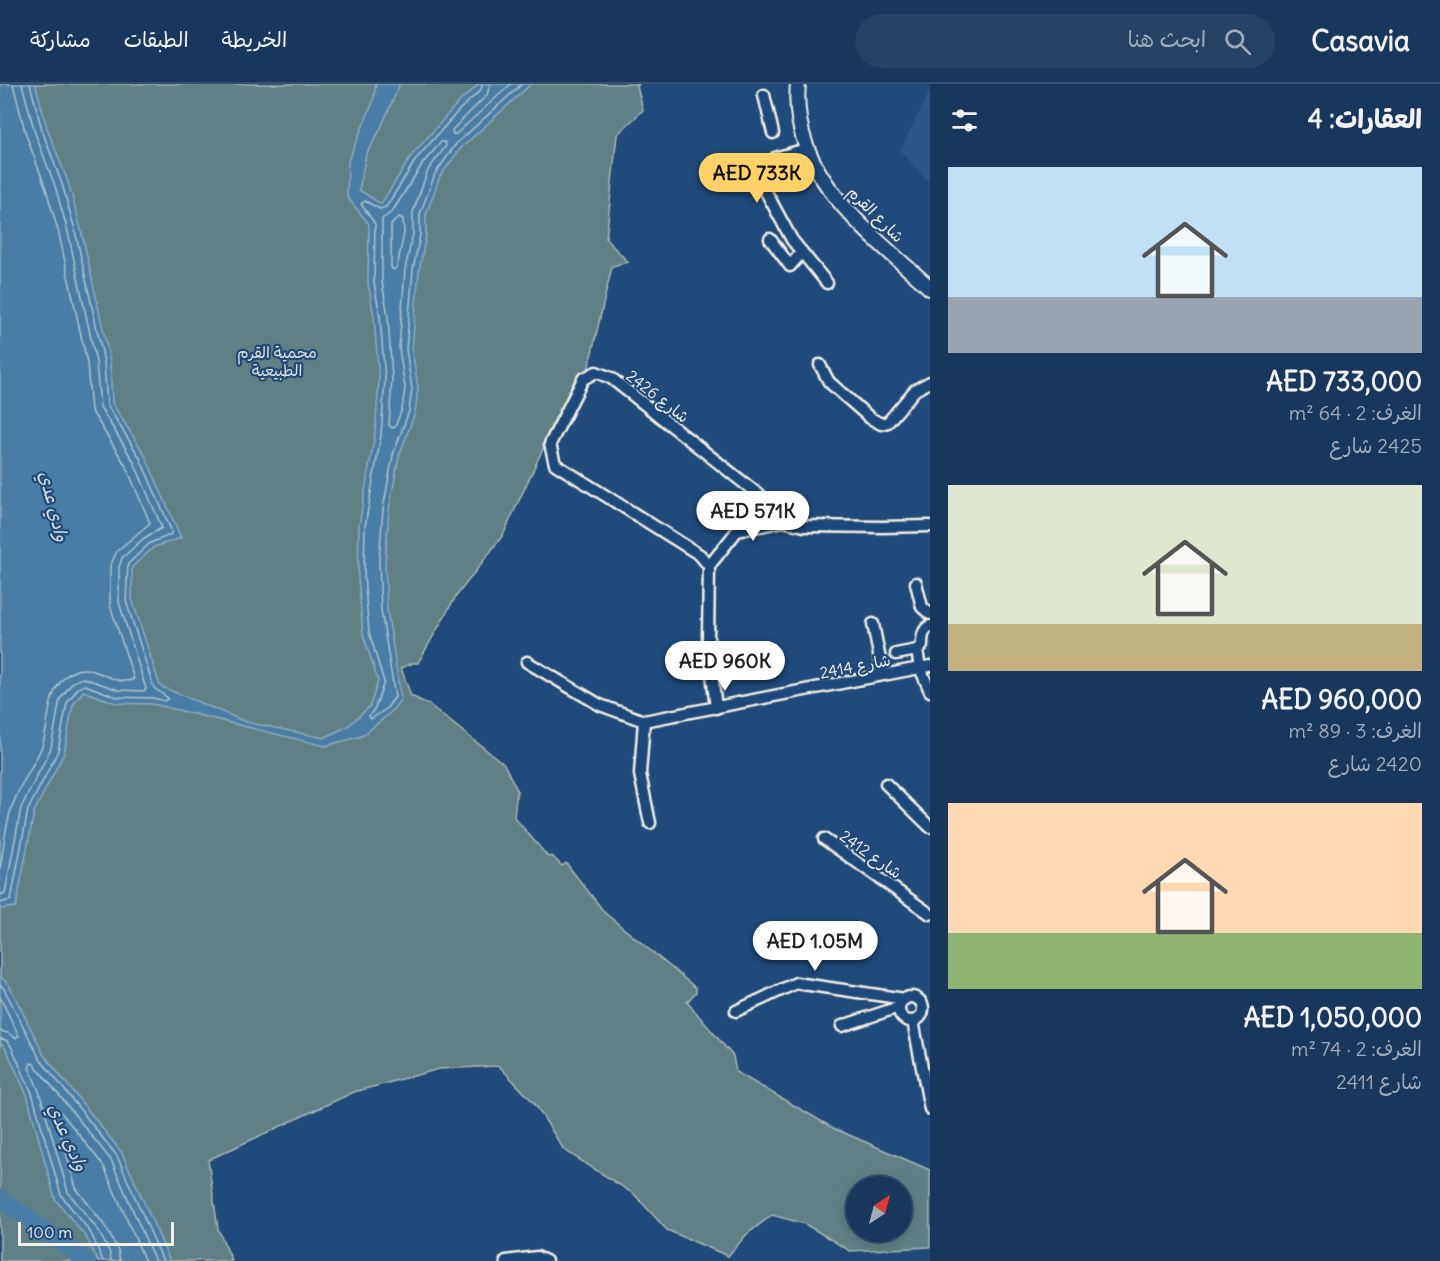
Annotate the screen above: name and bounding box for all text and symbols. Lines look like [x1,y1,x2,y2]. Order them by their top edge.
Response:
search box [855,14,1275,68]
text: Casavia [1311,23,1410,59]
text: ابحث هنا [1127,25,1206,53]
icon: search [1221,25,1254,58]
text: مشاركة [30,26,91,53]
text: الطبقات [124,26,189,53]
text: الخريطة [222,26,287,53]
text: العقارات: 4 [1308,102,1422,135]
icon: filters [948,104,981,137]
pin: AED 733K [695,153,819,204]
text: AED 733K [713,160,801,185]
street label: شارع القرم [842,182,908,248]
icon: home [1131,206,1239,314]
park label: محمية القرم الطبيعية [237,342,317,380]
street label: 2426 شارع [621,365,693,428]
text: AED 733,000 [1266,365,1422,398]
text: الغرف: 2 · 64 m² [1289,400,1422,425]
text: 2425 شارع [1329,433,1422,458]
water label: وادي عدي [32,468,74,545]
pin: AED 571K [691,491,815,542]
text: AED 571K [710,498,796,523]
icon: home [1131,524,1239,632]
pin: AED 960K [663,641,787,692]
text: AED 960K [679,648,771,673]
street label: 2414 شارع [818,649,892,685]
text: AED 960,000 [1262,683,1422,716]
text: الغرف: 3 · 89 m² [1288,718,1422,743]
text: 2420 شارع [1328,751,1422,776]
street label: 2412 شارع [835,825,906,884]
icon: home [1131,842,1239,950]
pin: AED 1.05M [746,921,884,972]
text: AED 1.05M [767,928,863,953]
text: AED 1,050,000 [1244,1001,1422,1034]
text: الغرف: 2 · 74 m² [1291,1036,1422,1061]
text: شارع 2411 [1336,1069,1422,1094]
water label: وادي عدي [41,1099,93,1176]
north arrow [846,1176,912,1242]
map controls [846,1176,912,1242]
scale bar [18,1219,174,1246]
text: 100 m [27,1222,72,1242]

